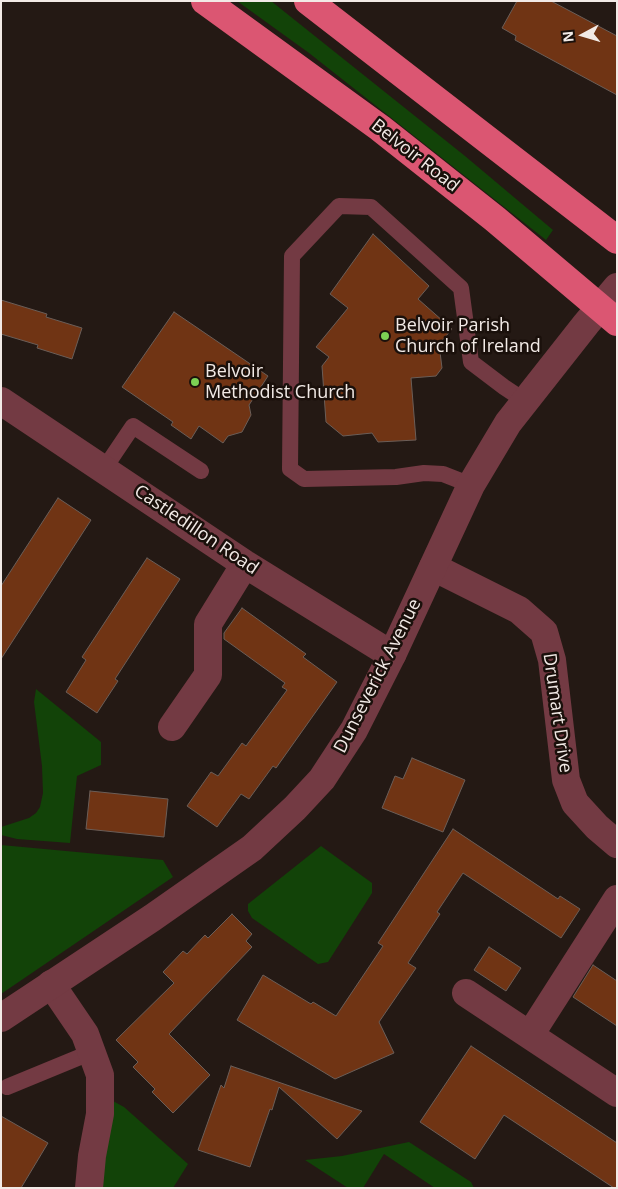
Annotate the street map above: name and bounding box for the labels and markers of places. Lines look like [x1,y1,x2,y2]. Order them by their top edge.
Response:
place label: Belvoir Parish Church of Ireland [395,315,541,358]
marker: Belvoir Parish Church of Ireland [379,330,391,342]
place label: Belvoir Methodist Church [205,361,355,404]
marker: Belvoir Methodist Church [189,376,201,388]

